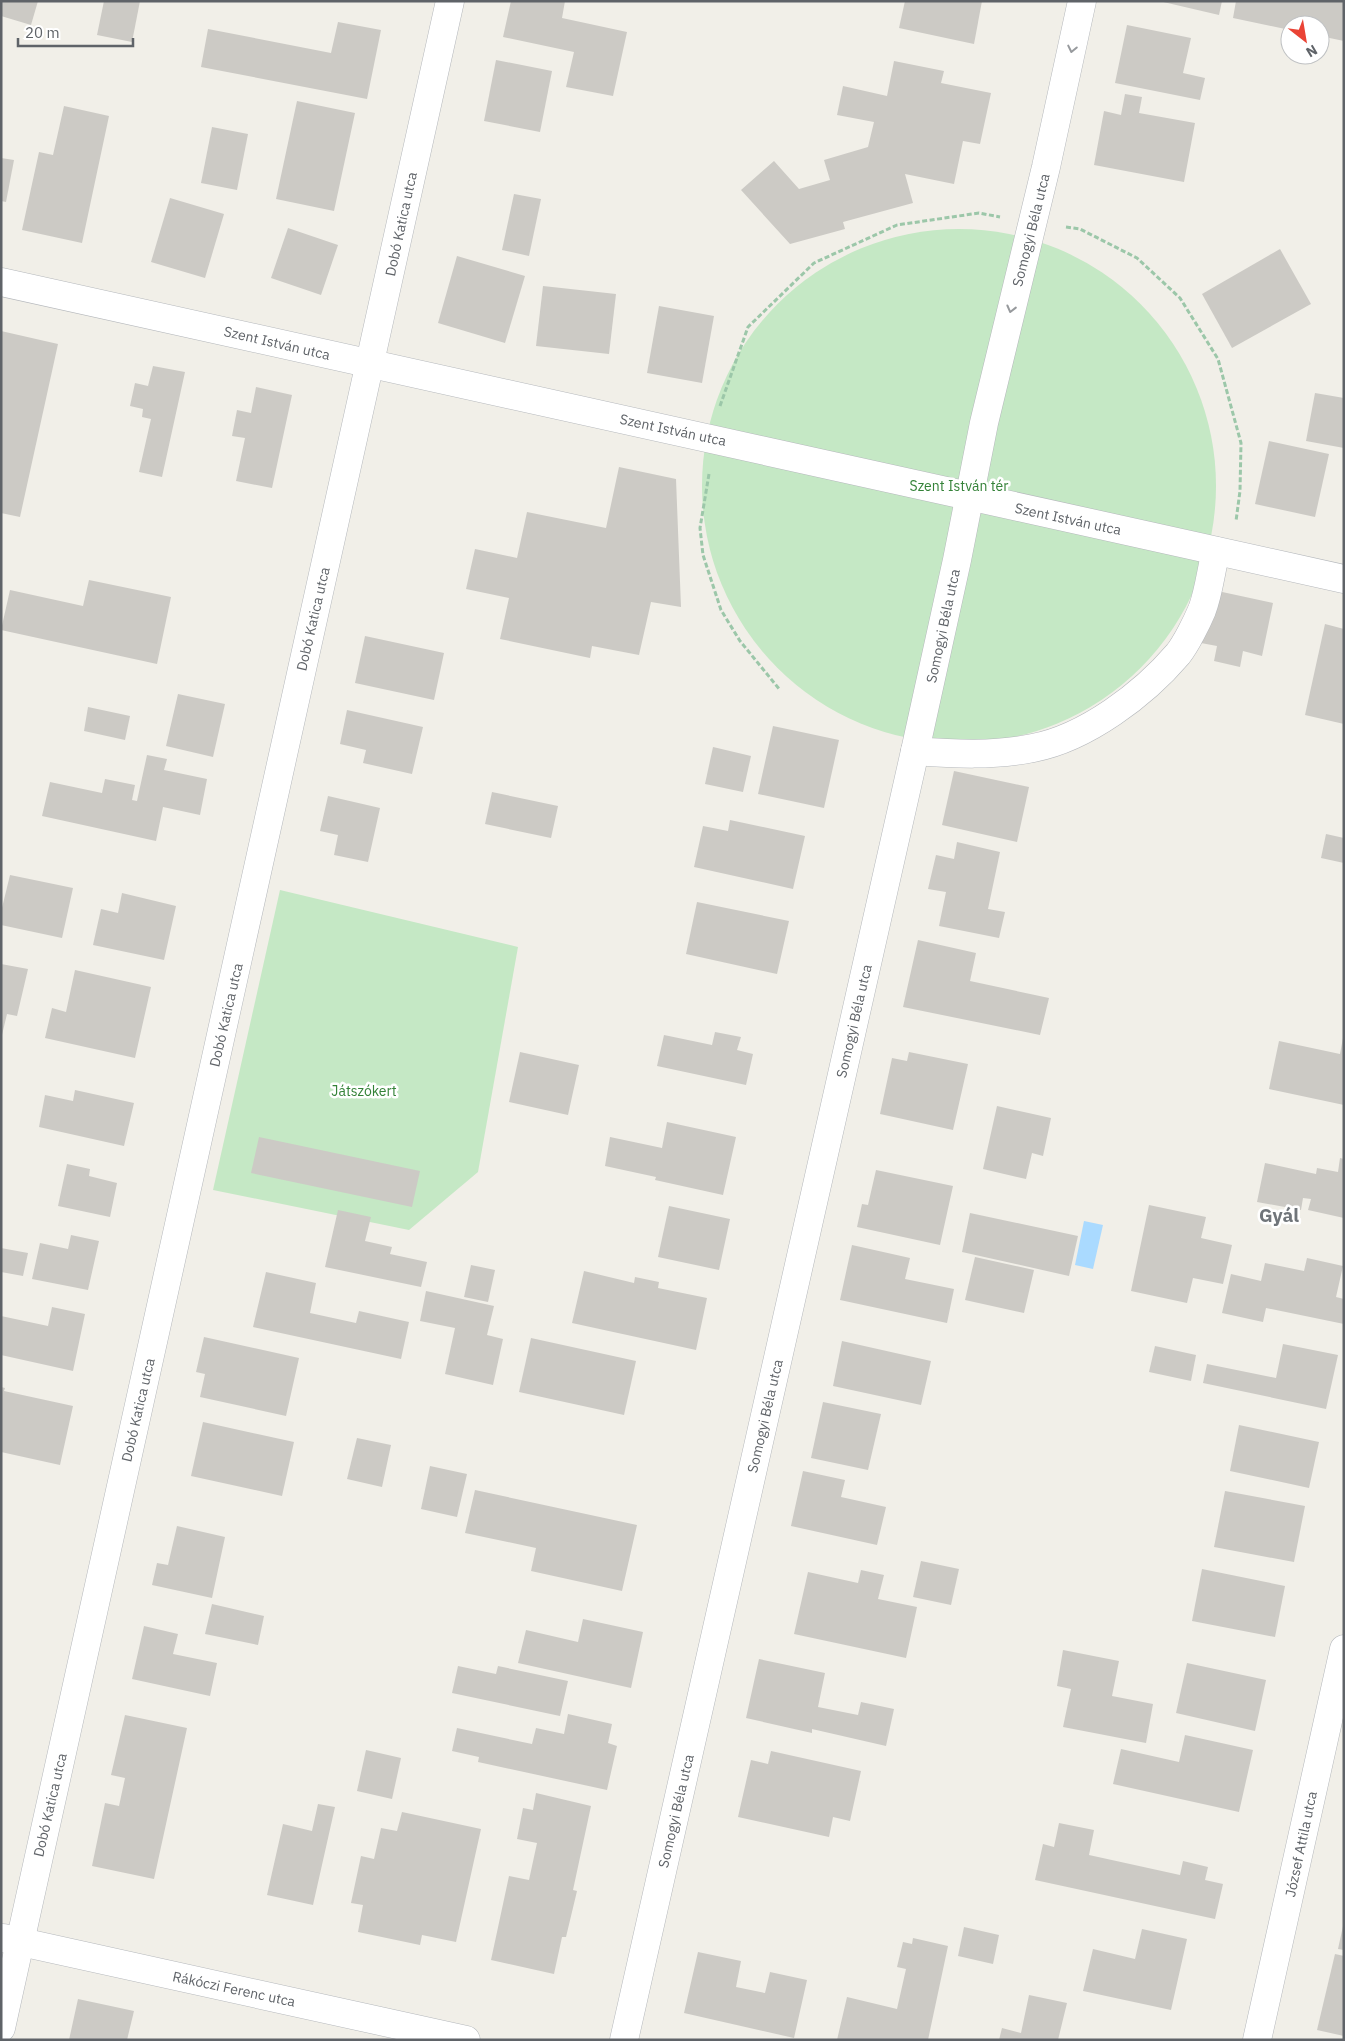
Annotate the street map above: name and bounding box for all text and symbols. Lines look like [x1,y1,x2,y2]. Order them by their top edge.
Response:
scale bar [18,15,132,47]
north arrow [1280,15,1330,65]
text: 20 m [25,23,60,42]
text: N [1303,41,1321,61]
one-way arrow [1067,44,1078,53]
street label: Dobó Katica utca [381,170,421,278]
street label: Somogyi Béla utca [1008,171,1054,288]
one-way arrow [1007,305,1017,313]
street label: Szent István utca [222,322,332,364]
street label: Szent István utca [618,410,728,450]
park label: Szent István tér [910,477,1008,495]
street label: Szent István utca [1013,499,1123,539]
street label: Dobó Katica utca [292,565,334,673]
street label: Somogyi Béla utca [922,567,964,685]
street label: Dobó Katica utca [205,961,247,1069]
street label: Somogyi Béla utca [832,962,876,1080]
park label: Játszókert [331,1082,397,1100]
district label: Gyál [1259,1203,1299,1227]
street label: Dobó Katica utca [117,1356,159,1464]
street label: Somogyi Béla utca [743,1357,787,1475]
street label: Dobó Katica utca [29,1751,71,1859]
street label: Somogyi Béla utca [654,1752,698,1870]
street label: József Attila utca [1281,1789,1321,1899]
street label: Rákóczi Ferenc utca [171,1967,298,2011]

